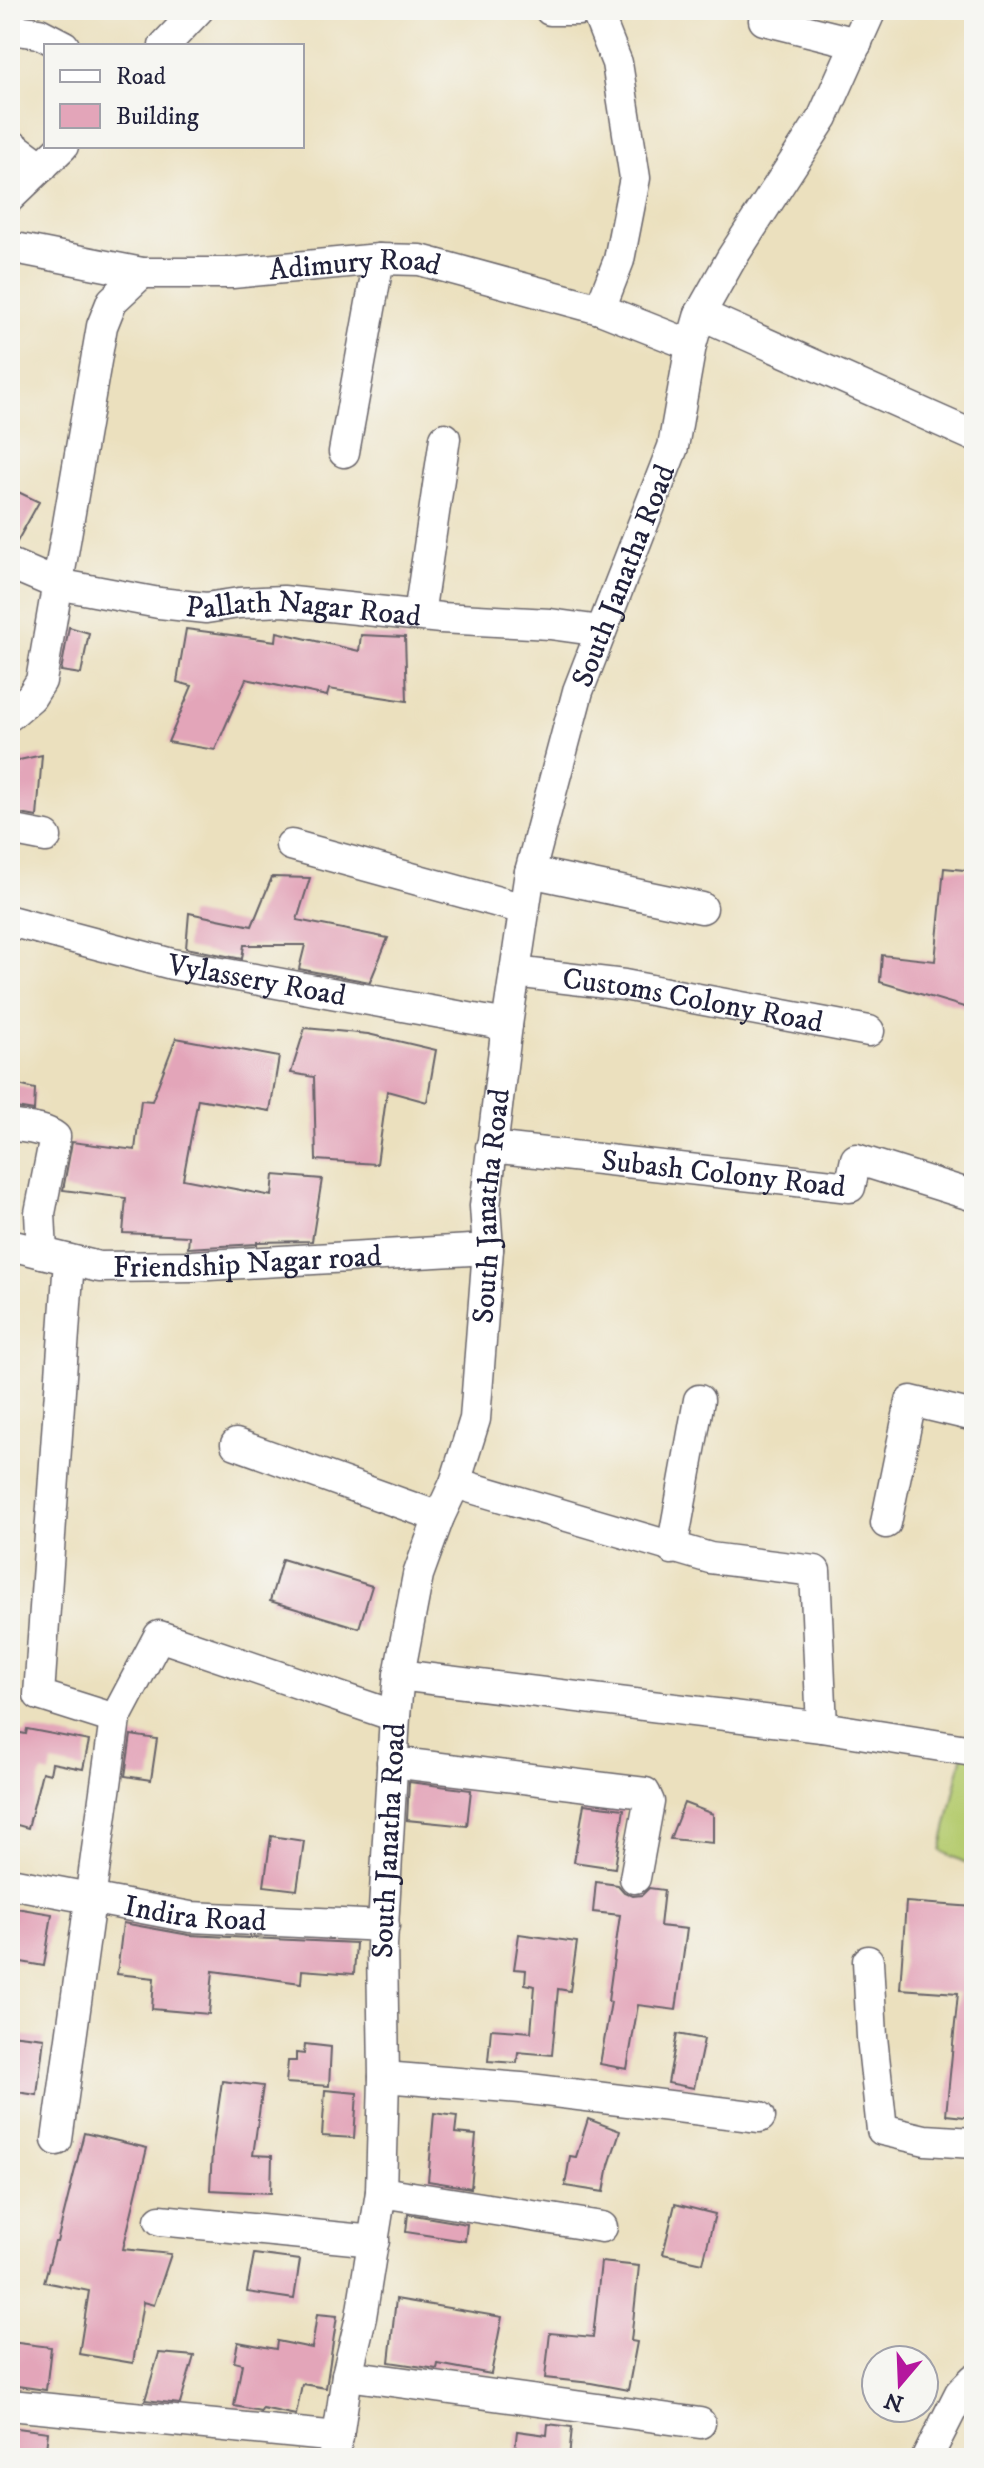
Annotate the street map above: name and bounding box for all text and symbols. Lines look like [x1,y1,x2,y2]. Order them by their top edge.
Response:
legend [44,44,304,148]
text: Road [116,62,166,92]
text: Building [116,102,199,132]
street label: Adimury Road [267,242,445,289]
street label: South Janatha Road [564,459,684,693]
street label: Pallath Nagar Road [184,584,423,636]
street label: Vylassery Road [164,946,349,1015]
street label: Customs Colony Road [560,961,826,1042]
street label: South Janatha Road [465,1087,519,1325]
street label: Subash Colony Road [599,1142,847,1206]
street label: Friendship Nagar road [113,1238,383,1287]
street label: South Janatha Road [365,1722,415,1959]
street label: Indira Road [121,1888,267,1941]
north arrow [860,2344,940,2424]
text: N [881,2386,907,2417]

